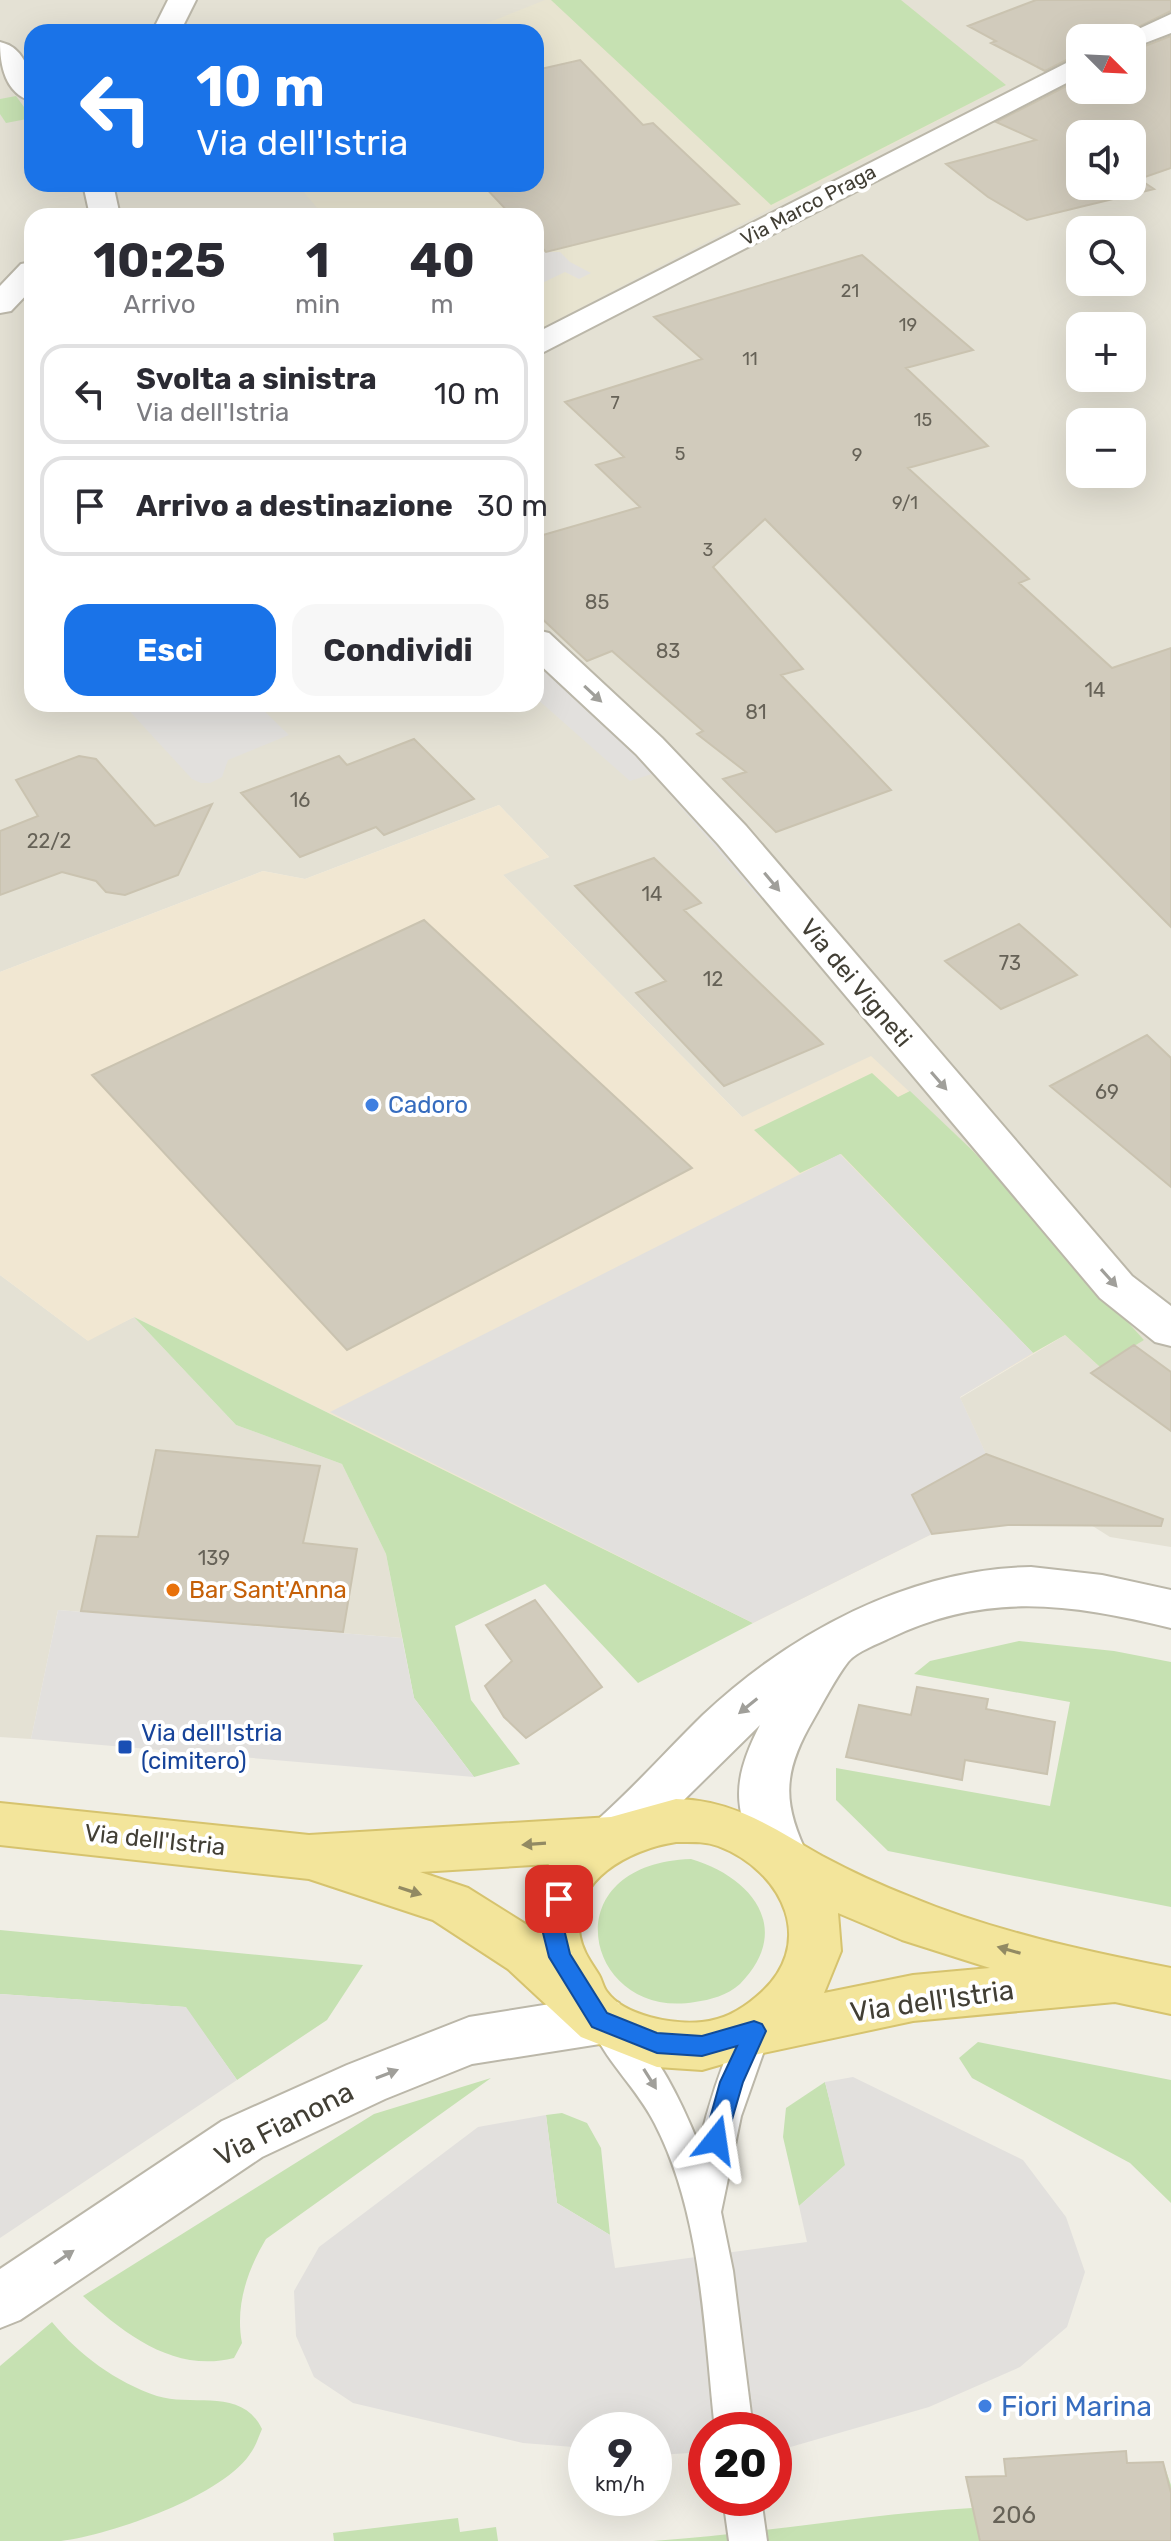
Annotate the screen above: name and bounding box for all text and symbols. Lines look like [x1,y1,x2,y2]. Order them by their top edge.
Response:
north arrow [1066,24,1146,104]
map controls [1066,24,1146,488]
text: 10 m [196,54,325,120]
icon: left [64,56,168,160]
button: sound [1066,120,1146,200]
text: Via dell'Istria [196,121,408,164]
street label: Via Marco Praga [736,159,880,251]
button: search [1066,216,1146,296]
text: 10:25 [93,232,226,289]
text: 1 [306,232,330,289]
text: 40 [409,232,475,289]
house number: 21 [841,280,859,302]
text: Arrivo [123,289,196,320]
text: min [295,289,340,320]
text: m [431,289,454,320]
button: + [1066,312,1146,392]
house number: 19 [899,314,917,336]
house number: 11 [742,348,758,370]
text: Svolta a sinistra [136,361,377,397]
icon: left [68,372,112,416]
text: 10 m [434,376,500,412]
house number: 7 [610,392,620,414]
text: Via dell'Istria [136,397,289,428]
button: − [1066,408,1146,488]
house number: 15 [914,409,932,431]
house number: 5 [675,443,685,465]
house number: 9 [852,444,862,466]
icon: arrive [68,484,112,528]
text: Arrivo a destinazione [136,488,453,524]
text: 30 m [477,488,548,524]
house number: 9/1 [892,492,918,514]
house number: 3 [703,539,713,561]
house number: 85 [585,590,609,614]
button: Esci [64,604,276,696]
button: Condividi [292,604,504,696]
house number: 83 [656,639,680,663]
house number: 14 [1085,678,1105,702]
one-way arrow [583,684,602,702]
house number: 81 [745,700,767,724]
house number: 16 [290,788,310,812]
house number: 22/2 [27,829,71,853]
one-way arrow [763,872,780,892]
house number: 14 [642,882,662,906]
street label: Via dei Vigneti [794,913,918,1053]
house number: 73 [999,951,1021,975]
house number: 12 [703,967,723,991]
one-way arrow [930,1071,947,1091]
house number: 69 [1095,1080,1119,1104]
place label: Cadoro [388,1091,468,1119]
marker: Cadoro [363,1096,381,1114]
one-way arrow [1100,1268,1117,1288]
house number: 139 [198,1546,230,1570]
place label: Bar Sant'Anna [189,1576,347,1604]
marker: Bar Sant'Anna [164,1581,182,1599]
one-way arrow [738,1697,758,1714]
place label: Via dell'Istria (cimitero) [141,1719,283,1775]
marker: Via dell'Istria (cimitero) [116,1738,134,1756]
street label: Via dell'Istria [83,1819,227,1861]
one-way arrow [521,1838,546,1851]
pin [525,1865,593,1933]
icon: arrive [537,1877,581,1921]
one-way arrow [398,1885,422,1897]
one-way arrow [996,1944,1021,1956]
street label: Via dell'Istria [848,1973,1016,2029]
one-way arrow [375,2067,399,2080]
one-way arrow [643,2068,658,2089]
street label: Via Fianona [209,2075,359,2173]
position arrow [674,2098,758,2182]
one-way arrow [54,2250,75,2265]
place label: Fiori Marina [1001,2390,1152,2423]
marker: Fiori Marina [976,2397,994,2415]
speed limit sign: 20 [688,2412,792,2516]
text: 9 [607,2430,633,2477]
text: km/h [595,2472,645,2496]
house number: 206 [992,2501,1036,2529]

